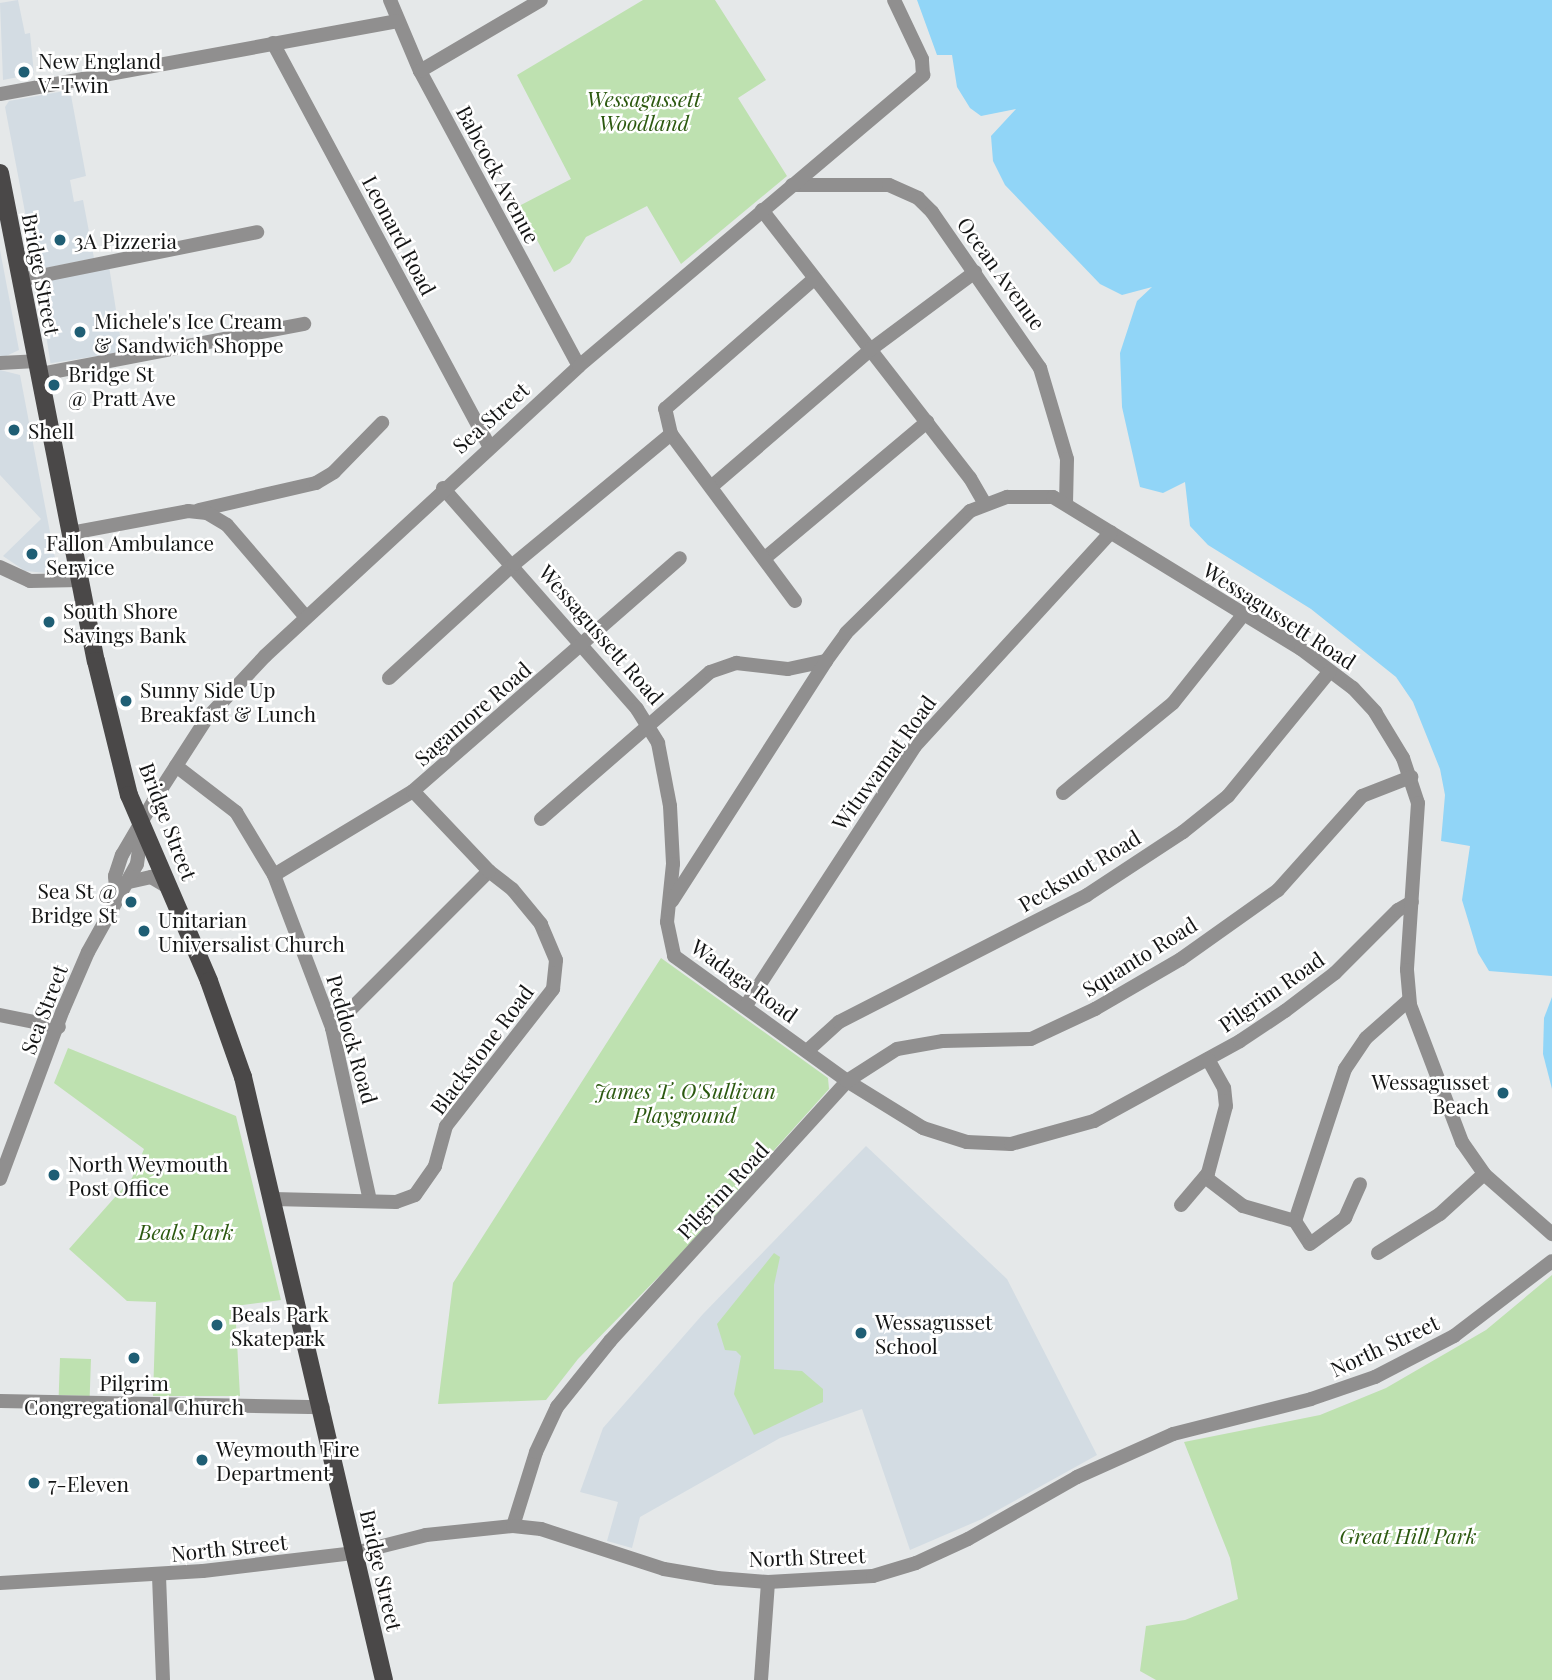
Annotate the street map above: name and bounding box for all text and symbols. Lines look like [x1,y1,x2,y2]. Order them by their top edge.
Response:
place label: New England V-Twin [38,47,162,97]
marker: New England V-Twin [16,64,32,80]
park label: Wessagussett Woodland [587,85,701,135]
street label: Babcock Avenue [452,100,546,248]
street label: Leonard Road [358,171,442,299]
street label: Bridge Street [18,211,66,337]
street label: Ocean Avenue [952,211,1052,335]
place label: 3A Pizzeria [74,227,177,253]
marker: 3A Pizzeria [52,232,68,248]
place label: Michele's Ice Cream & Sandwich Shoppe [94,307,284,357]
marker: Michele's Ice Cream & Sandwich Shoppe [72,324,88,340]
place label: Bridge St @ Pratt Ave [68,360,177,410]
street label: Sea Street [447,376,533,458]
marker: Bridge St @ Pratt Ave [46,377,62,393]
place label: Shell [28,417,74,443]
marker: Shell [6,422,22,438]
place label: Fallon Ambulance Service [46,529,215,579]
marker: Fallon Ambulance Service [24,546,40,562]
street label: Wessagussett Road [1199,556,1361,674]
street label: Wessagussett Road [534,559,670,709]
place label: South Shore Savings Bank [63,597,187,647]
marker: South Shore Savings Bank [41,614,57,630]
street label: Sagamore Road [409,656,535,770]
place label: Sunny Side Up Breakfast & Lunch [140,676,316,726]
street label: Wituwamat Road [826,690,940,834]
marker: Sunny Side Up Breakfast & Lunch [118,693,134,709]
street label: Bridge Street [135,759,203,883]
street label: Pecksuot Road [1013,824,1145,916]
place label: Sea St @ Bridge St [31,877,117,927]
marker: Sea St @ Bridge St [123,894,139,910]
place label: Unitarian Universalist Church [158,906,345,956]
street label: Squanto Road [1077,911,1201,1001]
marker: Unitarian Universalist Church [136,923,152,939]
street label: Wadaga Road [687,933,803,1027]
street label: Pilgrim Road [1214,945,1328,1037]
street label: Sea Street [14,961,72,1057]
street label: Peddock Road [323,971,383,1107]
street label: Blackstone Road [424,979,538,1119]
place label: Wessagusset Beach [1371,1068,1489,1118]
park label: James T. O'Sullivan Playground [594,1077,776,1127]
marker: Wessagusset Beach [1495,1085,1511,1101]
street label: Pilgrim Road [671,1137,773,1243]
place label: North Weymouth Post Office [68,1150,229,1200]
marker: North Weymouth Post Office [46,1167,62,1183]
park label: Beals Park [138,1218,234,1244]
place label: Beals Park Skatepark [231,1300,329,1350]
place label: Wessagusset School [875,1308,993,1358]
street label: North Street [1326,1309,1442,1381]
marker: Beals Park Skatepark [209,1317,225,1333]
marker: Wessagusset School [853,1325,869,1341]
marker: Pilgrim Congregational Church [126,1350,142,1366]
place label: Pilgrim Congregational Church [24,1369,244,1419]
place label: Weymouth Fire Department [216,1435,360,1485]
marker: Weymouth Fire Department [194,1452,210,1468]
place label: 7-Eleven [48,1470,129,1496]
marker: 7-Eleven [26,1475,42,1491]
street label: Bridge Street [356,1507,408,1633]
park label: Great Hill Park [1339,1522,1477,1548]
street label: North Street [170,1528,288,1566]
street label: North Street [748,1541,866,1571]

